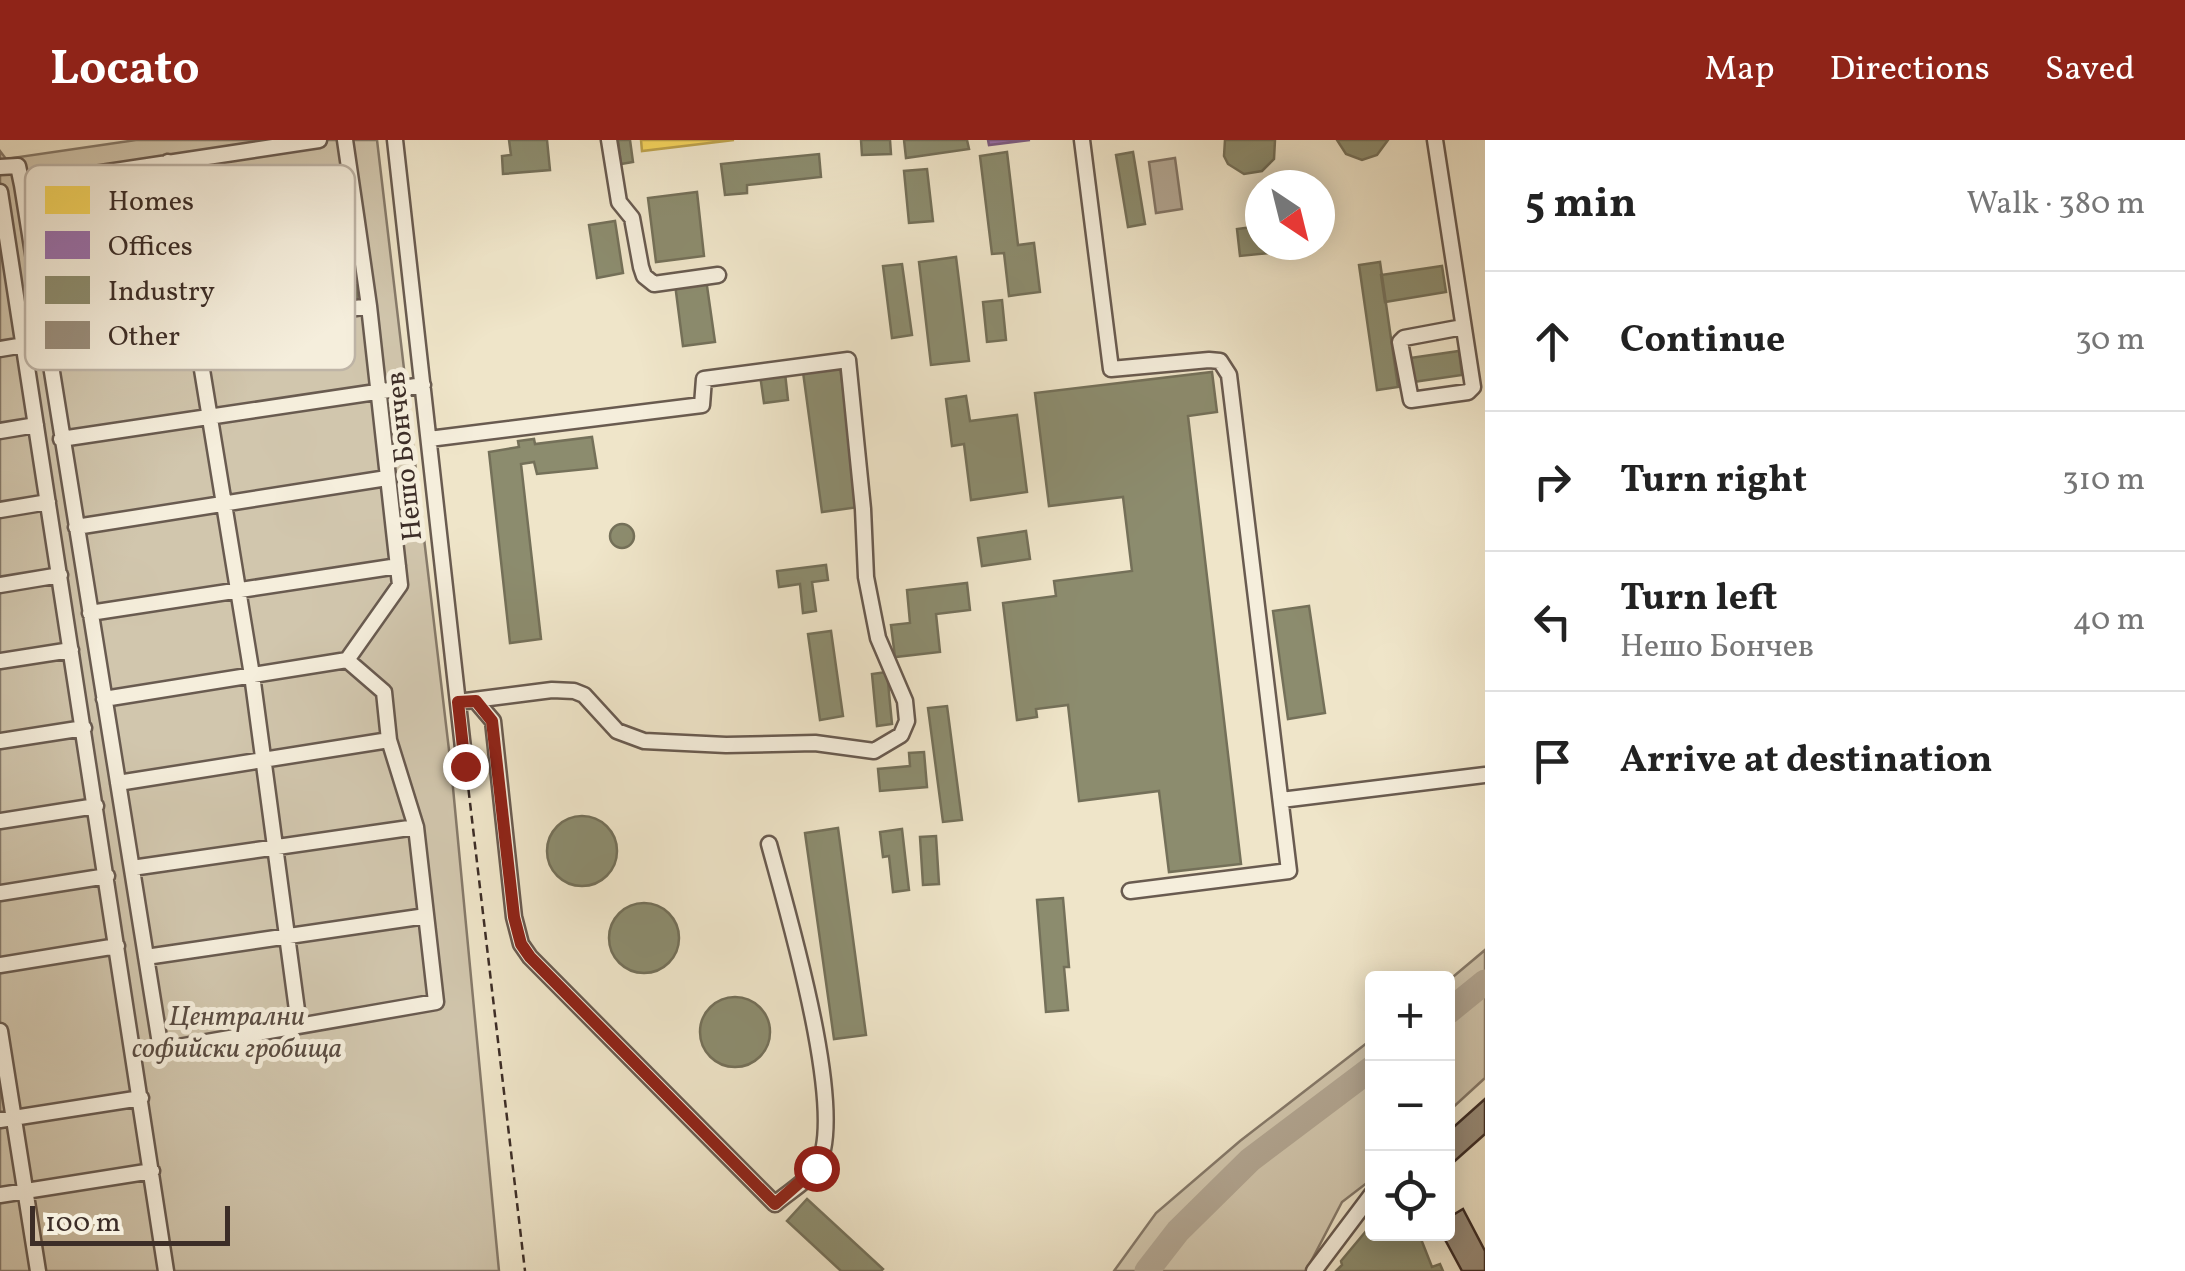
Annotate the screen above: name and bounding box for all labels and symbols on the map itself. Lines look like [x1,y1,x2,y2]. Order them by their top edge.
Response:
legend [25,165,355,370]
north arrow [1245,170,1335,260]
text: Homes [108,183,194,222]
text: Offices [108,228,193,267]
text: Industry [108,273,215,312]
text: Other [108,318,180,357]
street label: Нешо Бончев [377,370,433,542]
route end [443,744,489,790]
park label: Централни софийски гробища [132,998,342,1069]
route start [794,1146,840,1192]
scale bar [30,1201,230,1246]

